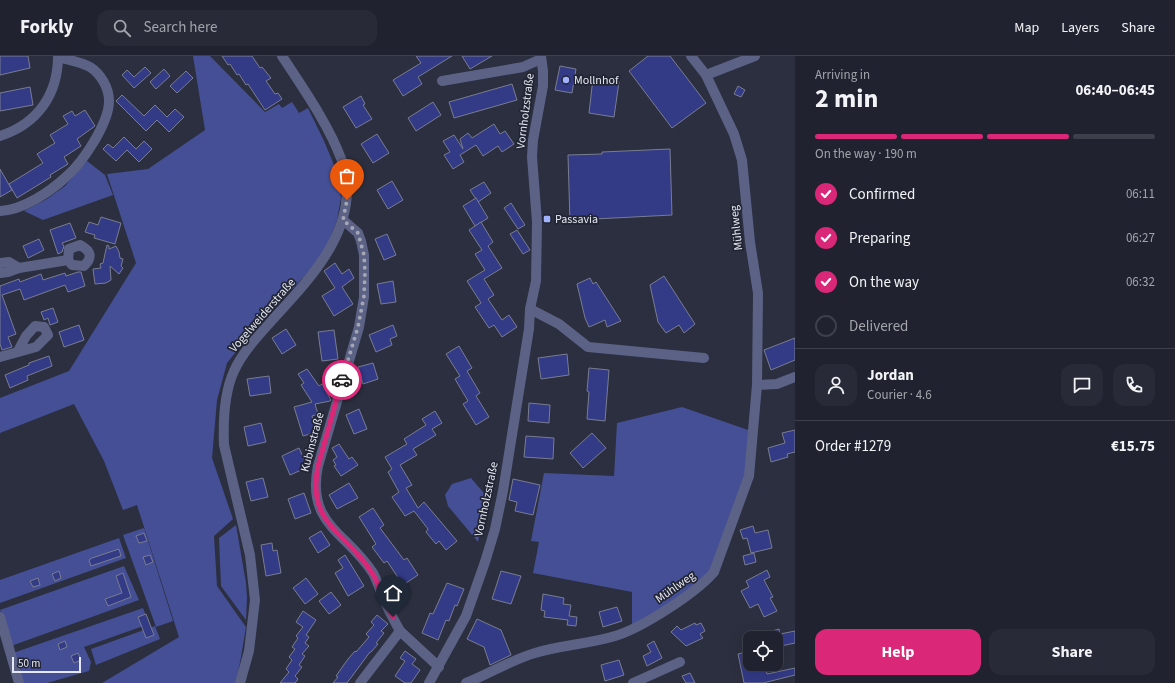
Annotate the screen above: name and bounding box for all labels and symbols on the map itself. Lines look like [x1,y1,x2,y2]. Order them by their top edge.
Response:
street label: Vornholzstraße [512,72,539,150]
place label: Mollnhof [574,72,619,89]
marker: Mollnhof [561,75,571,85]
pin [330,159,364,200]
street label: Mühlweg [726,205,747,251]
place label: Passavia [555,211,598,228]
marker: Passavia [542,214,552,224]
street label: Vogelweiderstraße [225,275,299,356]
courier [322,360,362,400]
street label: Kubinstraße [296,410,329,474]
street label: Vornholzstraße [470,460,503,538]
street label: Mühlweg [652,567,699,607]
pin [376,576,410,617]
scale bar [12,655,81,674]

